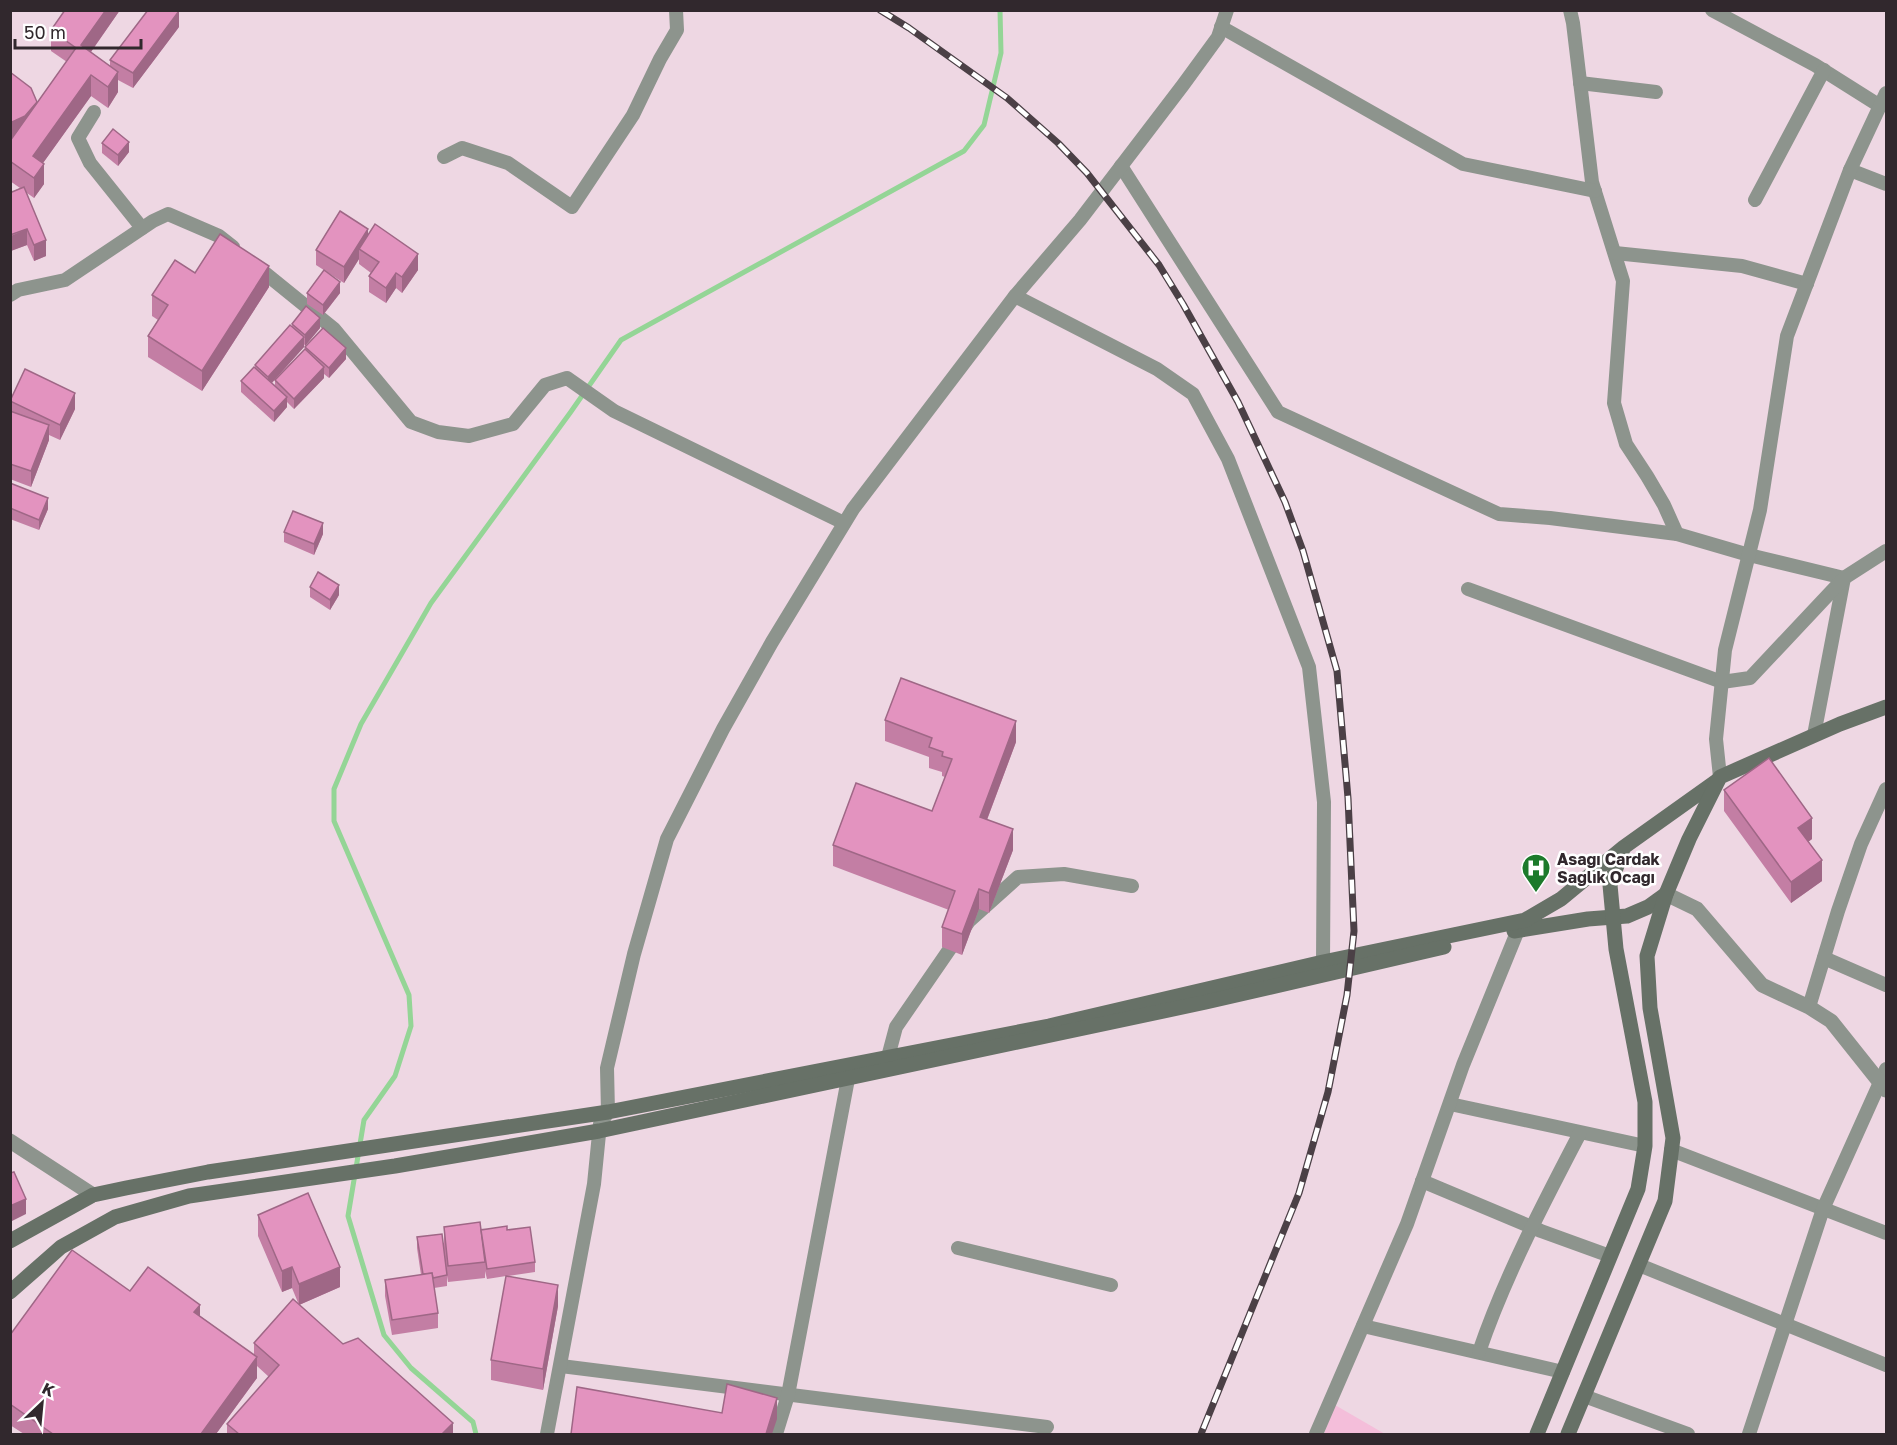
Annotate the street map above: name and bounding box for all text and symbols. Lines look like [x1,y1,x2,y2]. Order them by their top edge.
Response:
scale bar [15,12,141,50]
text: 50 m [24,21,66,43]
place label: Asagı Cardak Saglık Ocagı [1557,849,1661,887]
hospital icon: Asagı Cardak Saglık Ocagı [1520,852,1552,894]
north arrow [12,1373,72,1433]
text: K [39,1378,59,1401]

